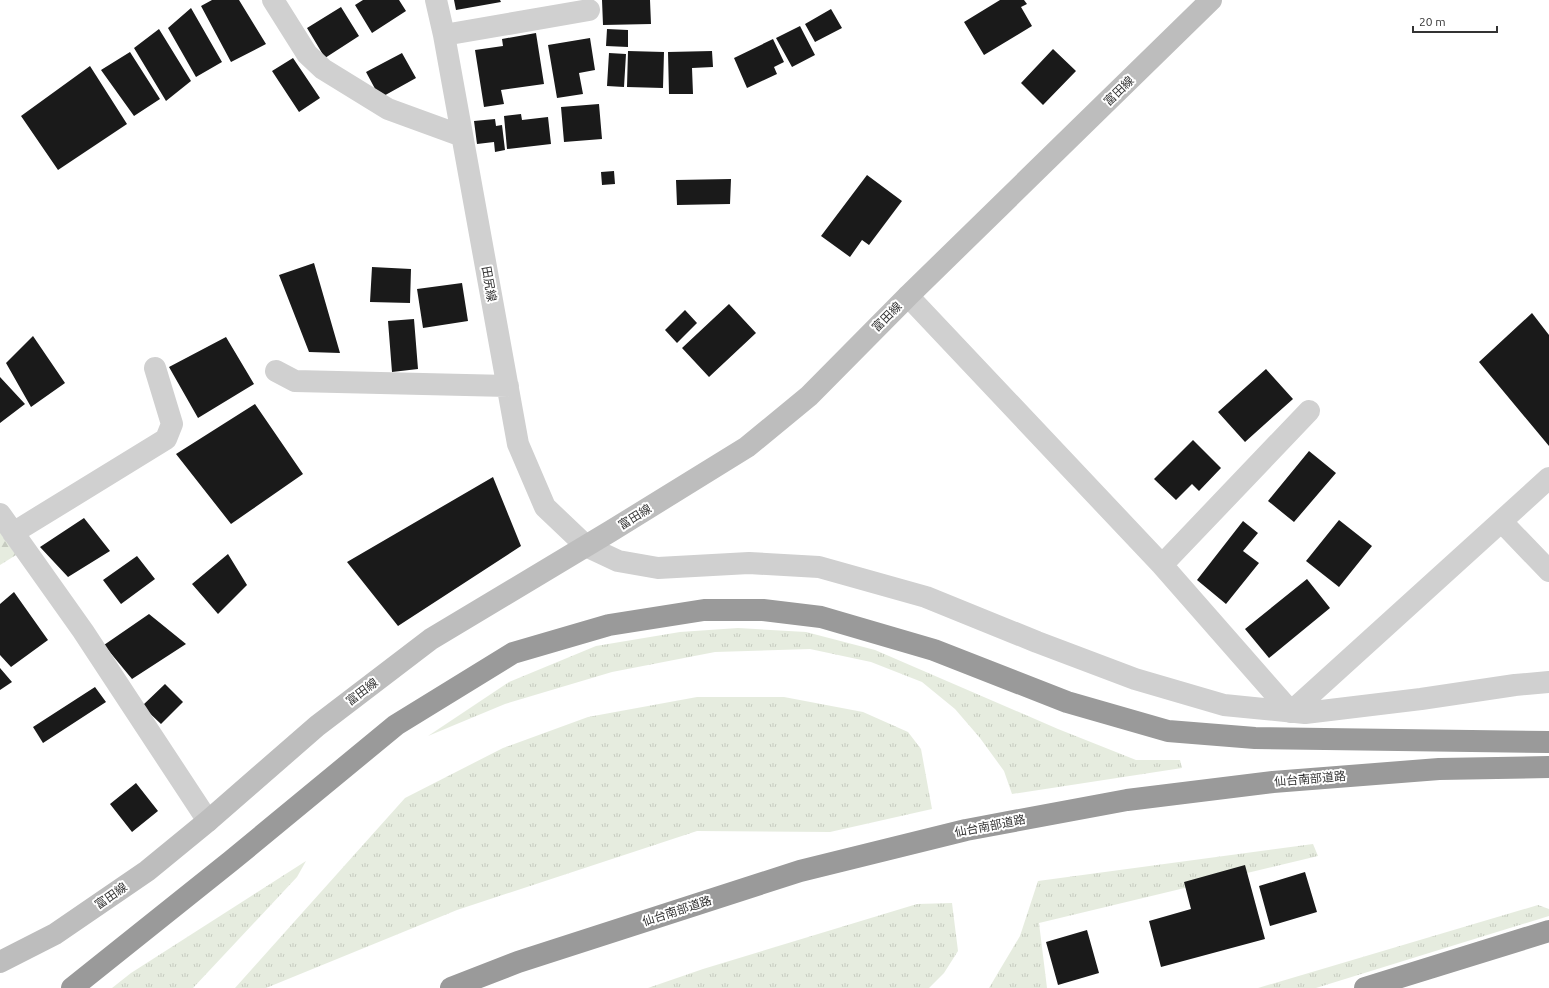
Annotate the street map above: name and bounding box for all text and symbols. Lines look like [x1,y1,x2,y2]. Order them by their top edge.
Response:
scale bar [1413,8,1497,34]
text: 20 m [1419,15,1446,28]
street label: 富田線 [1101,73,1136,108]
street label: 田尻線 [480,265,499,303]
street label: 富田線 [869,299,904,334]
street label: 富田線 [616,502,653,532]
street label: 富田線 [343,676,380,708]
street label: 仙台南部道路 [1274,769,1346,788]
street label: 仙台南部道路 [953,812,1026,839]
street label: 富田線 [92,880,129,911]
street label: 仙台南部道路 [641,893,713,928]

